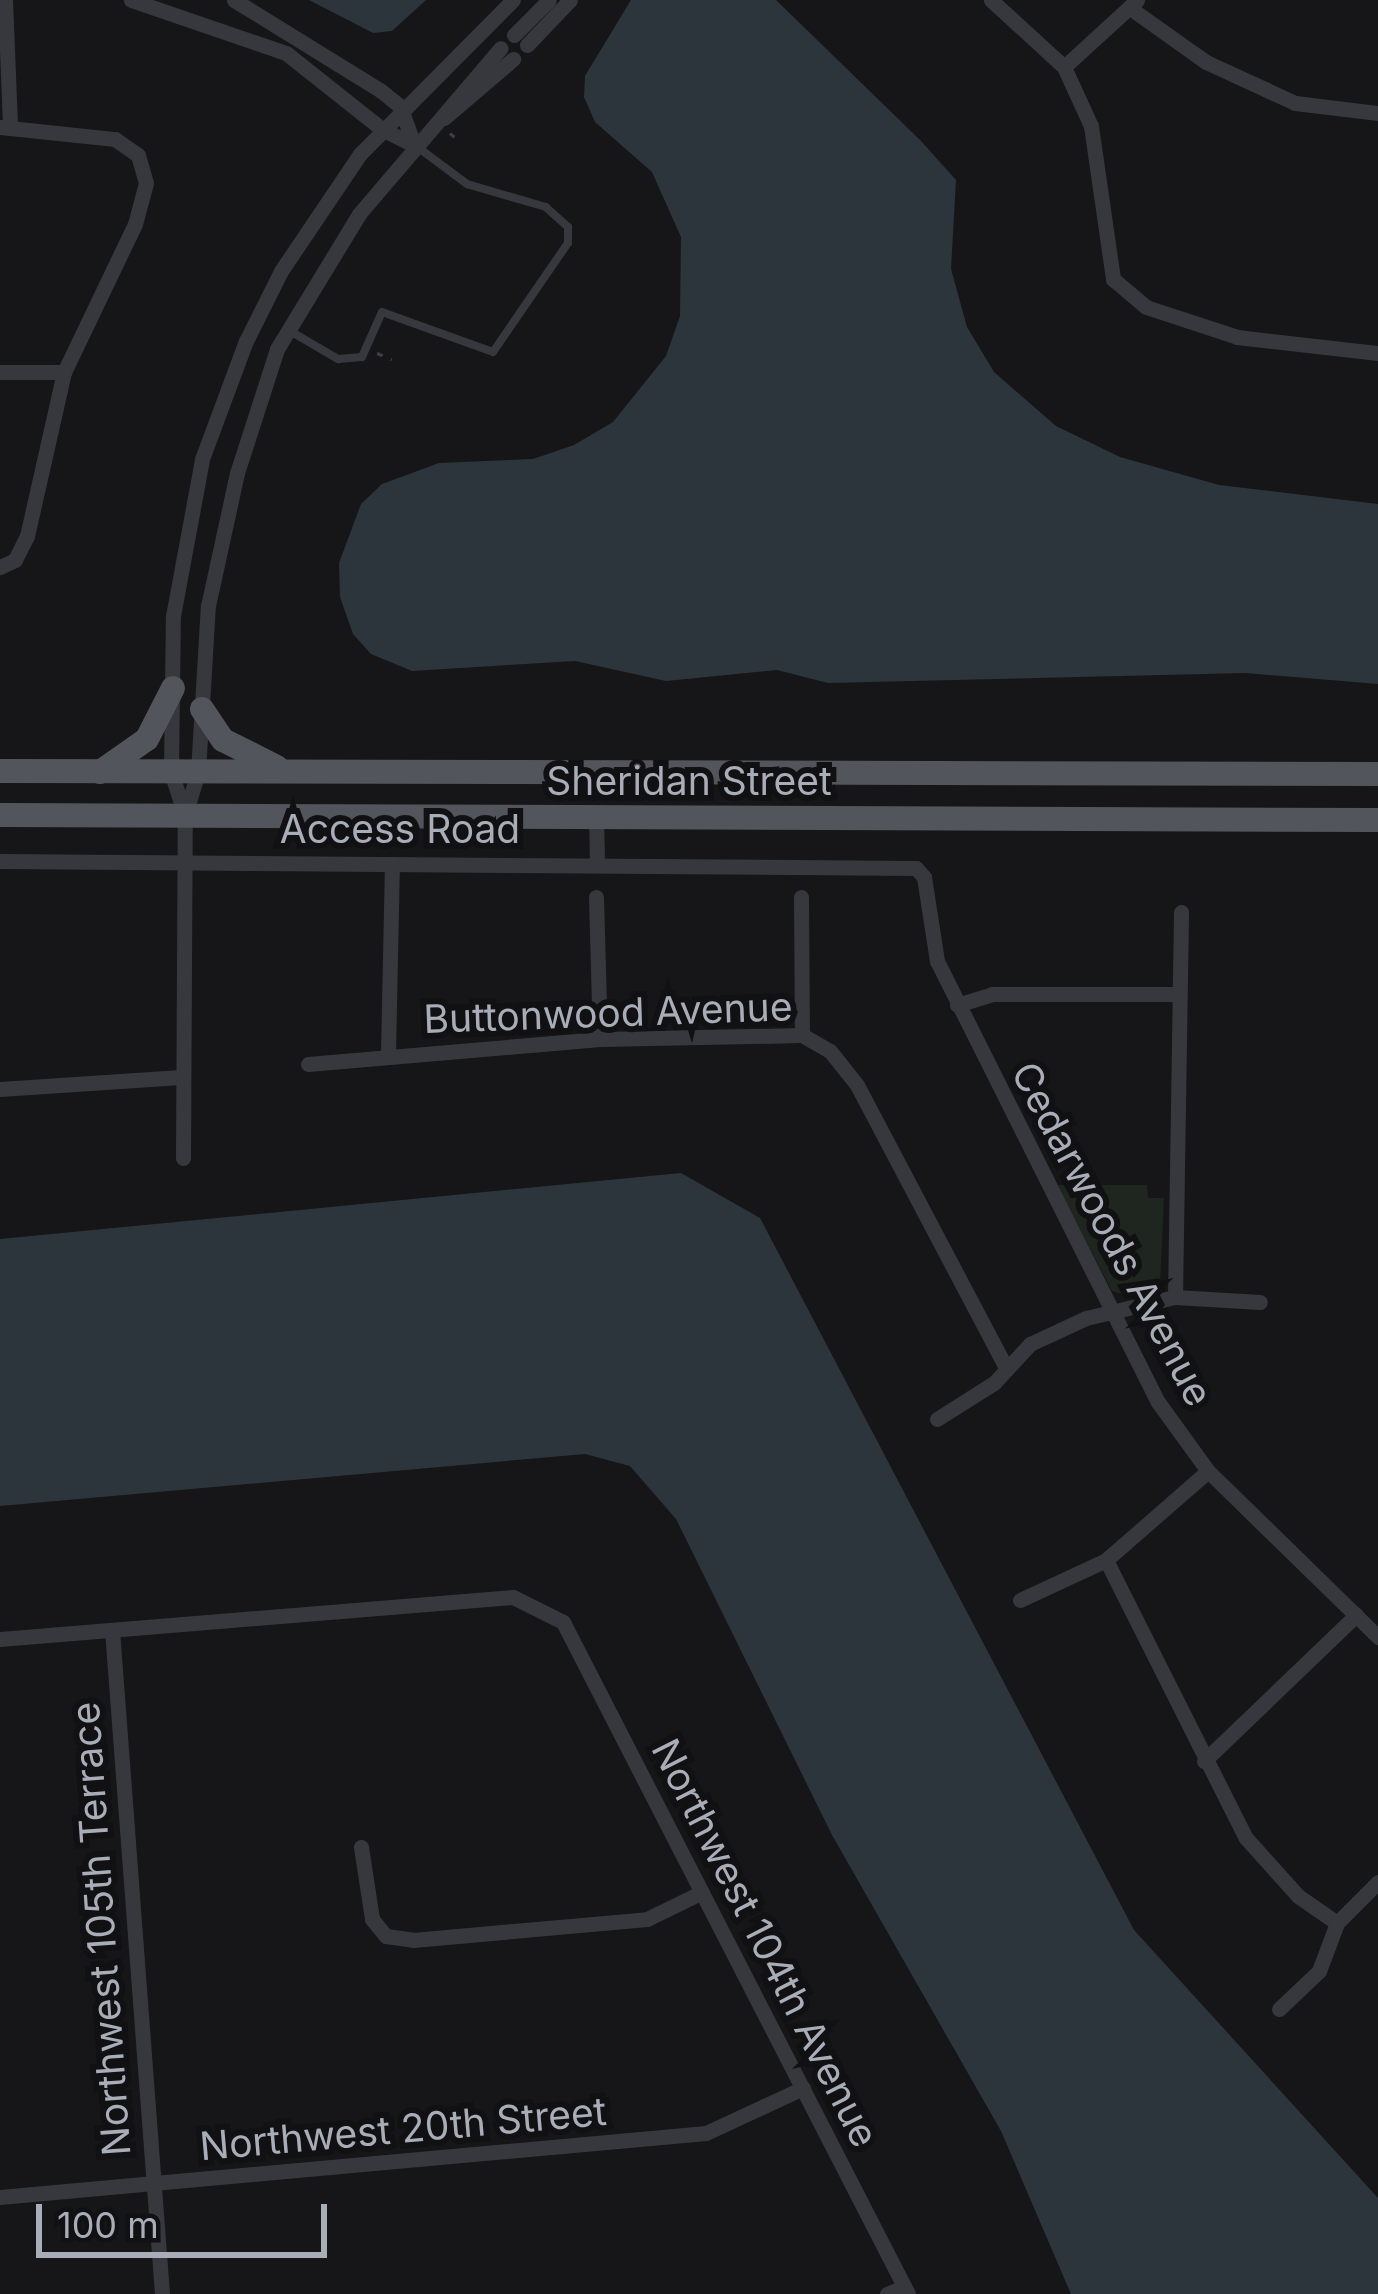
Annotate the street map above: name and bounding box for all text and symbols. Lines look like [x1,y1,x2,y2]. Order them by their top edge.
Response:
street label: Sheridan Street [546,758,832,804]
street label: Access Road [280,806,520,852]
street label: Buttonwood Avenue [423,983,793,1043]
street label: Cedarwoods Avenue [1002,1054,1222,1414]
street label: Northwest 105th Terrace [62,1700,140,2158]
street label: Northwest 104th Avenue [642,1731,888,2155]
street label: Northwest 20th Street [198,2088,608,2170]
scale bar [42,2180,333,2254]
text: 100 m [57,2203,159,2247]

